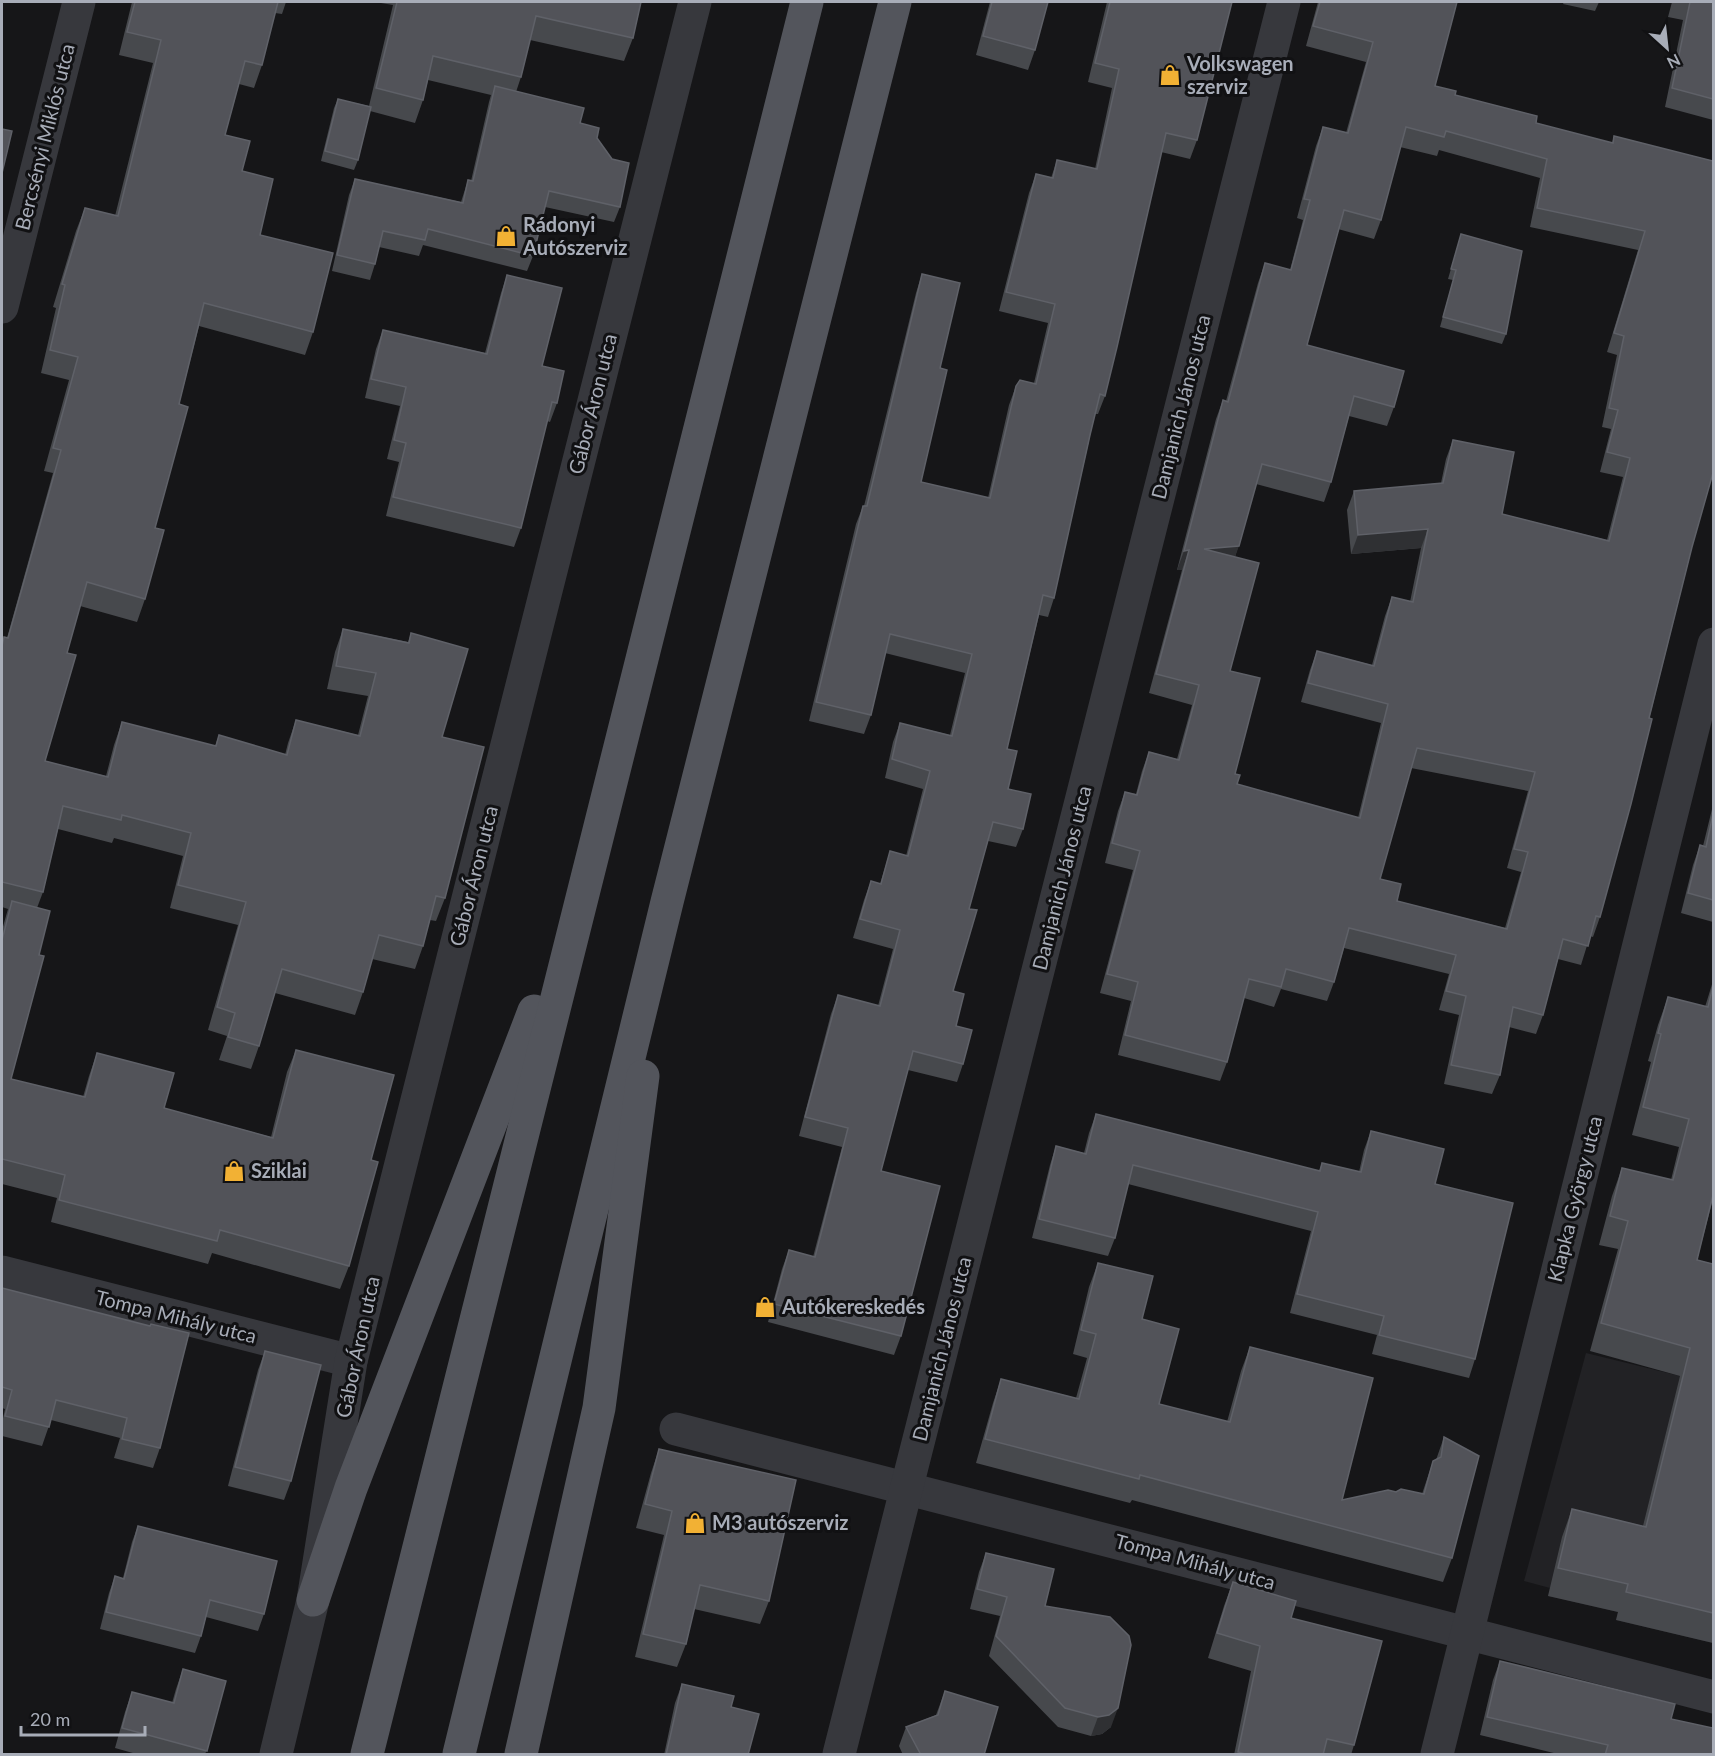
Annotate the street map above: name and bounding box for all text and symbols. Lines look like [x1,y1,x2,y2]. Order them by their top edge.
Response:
north arrow [1637,18,1697,78]
street label: Bercsényi Miklós utca [9,41,79,232]
place label: Volkswagen szerviz [1186,51,1294,98]
text: N [1664,51,1684,73]
shop icon: Volkswagen szerviz [1158,63,1182,87]
place label: Rádonyi Autószerviz [522,212,628,259]
shop icon: Rádonyi Autószerviz [494,224,518,248]
street label: Damjanich János utca [1145,312,1215,502]
street label: Gábor Áron utca [563,331,621,477]
street label: Damjanich János utca [1026,783,1096,973]
street label: Gábor Áron utca [444,803,502,949]
street label: Klapka György utca [1542,1113,1606,1284]
place label: Sziklai [251,1158,307,1182]
shop icon: Sziklai [222,1159,246,1183]
street label: Damjanich János utca [906,1254,976,1444]
street label: Gábor Áron utca [330,1274,384,1420]
street label: Tompa Mihály utca [93,1284,259,1348]
place label: Autókereskedés [781,1294,925,1318]
shop icon: Autókereskedés [753,1295,777,1319]
place label: M3 autószerviz [712,1510,848,1534]
shop icon: M3 autószerviz [683,1511,707,1535]
street label: Tompa Mihály utca [1112,1528,1278,1594]
scale bar [21,1699,146,1737]
text: 20 m [30,1708,70,1730]

